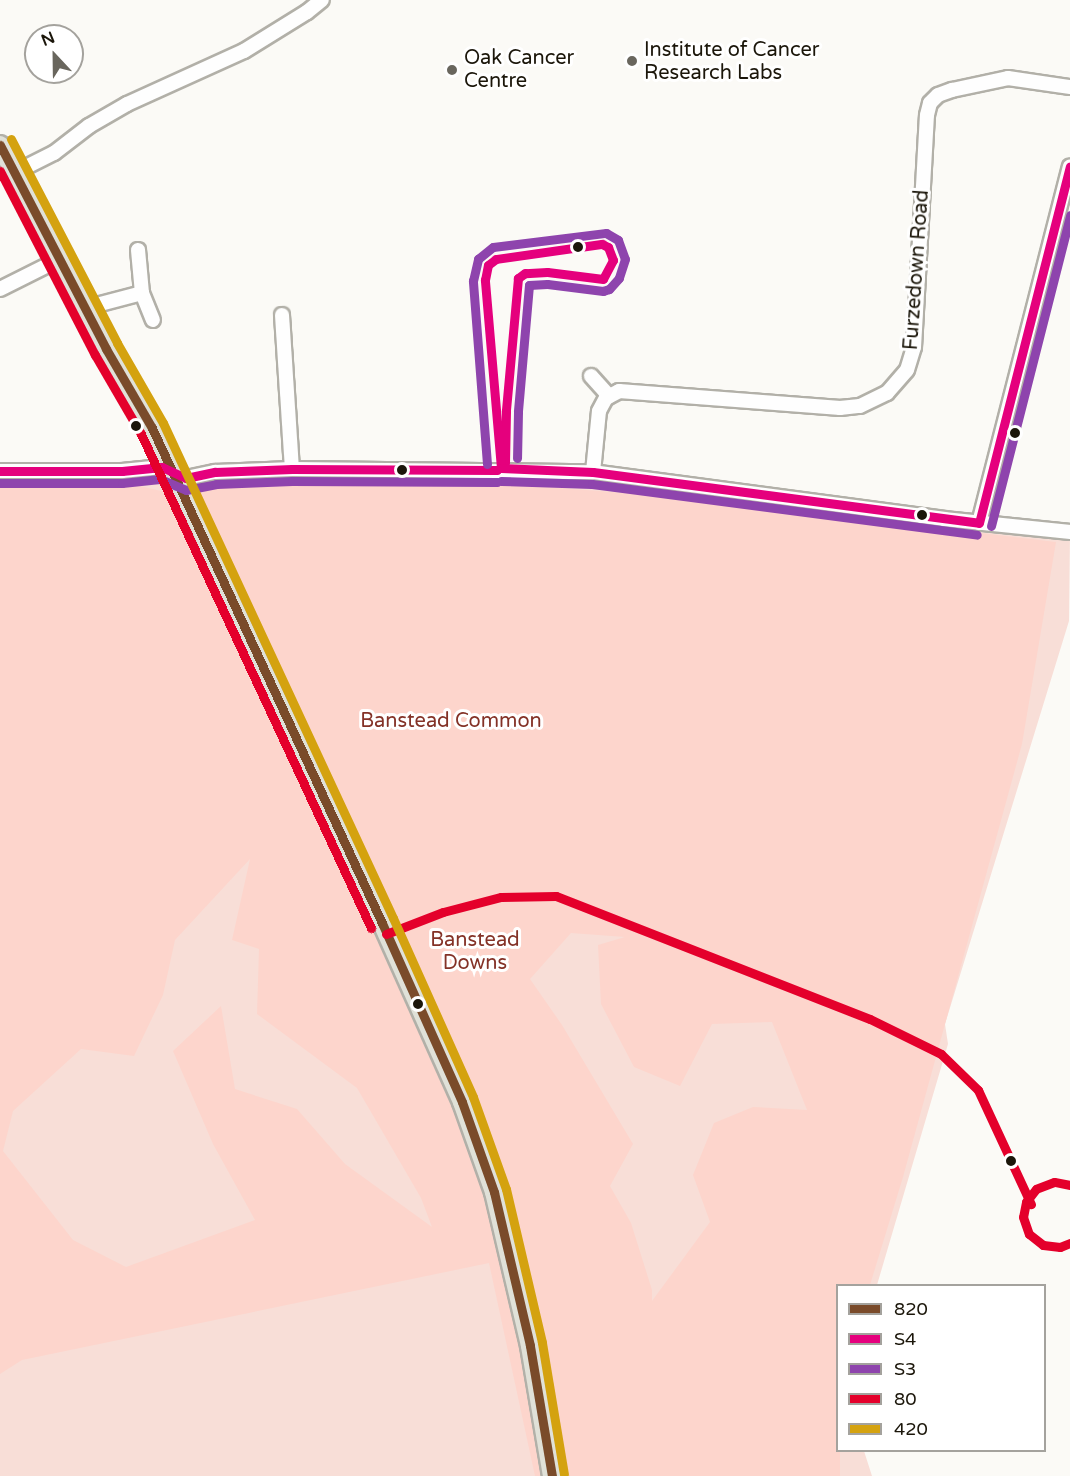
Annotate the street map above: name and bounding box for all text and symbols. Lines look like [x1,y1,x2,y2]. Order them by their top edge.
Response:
north arrow [24,24,84,84]
text: N [38,27,58,51]
place label: Institute of Cancer Research Labs [644,38,819,85]
place label: Oak Cancer Centre [464,46,574,93]
marker: Institute of Cancer Research Labs [625,54,639,68]
marker: Oak Cancer Centre [445,63,459,77]
street label: Furzedown Road [899,189,935,351]
unlabelled marker [572,241,584,253]
unlabelled marker [130,420,142,432]
unlabelled marker [1009,427,1021,439]
unlabelled marker [396,464,408,476]
unlabelled marker [916,509,928,521]
park label: Banstead Common [360,709,542,733]
park label: Banstead Downs [430,929,520,976]
unlabelled marker [412,998,424,1010]
unlabelled marker [1005,1155,1017,1167]
legend [836,1284,1046,1452]
text: 820 [894,1298,928,1320]
text: S4 [894,1328,916,1350]
text: S3 [894,1358,916,1380]
text: 80 [894,1388,917,1410]
text: 420 [894,1418,928,1440]

